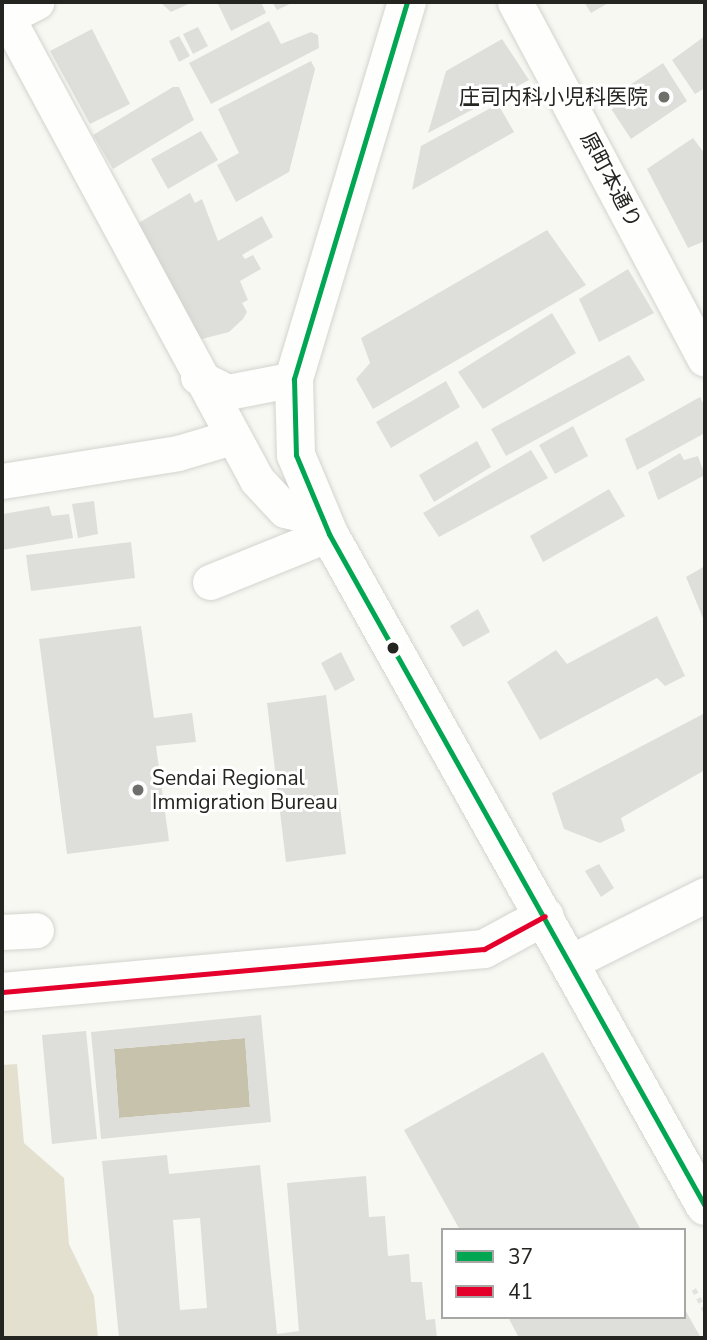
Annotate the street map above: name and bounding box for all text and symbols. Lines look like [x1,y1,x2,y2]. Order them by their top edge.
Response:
place label: 庄司内科小児科医院 [459,84,648,110]
marker: 庄司内科小児科医院 [654,87,674,107]
street label: 原町本通り [575,128,647,232]
unlabelled marker [386,641,400,655]
place label: Sendai Regional Immigration Bureau [152,765,338,815]
marker: Sendai Regional Immigration Bureau [130,782,146,798]
legend [441,1228,686,1319]
text: 37 [508,1243,533,1271]
text: 41 [508,1278,533,1306]

